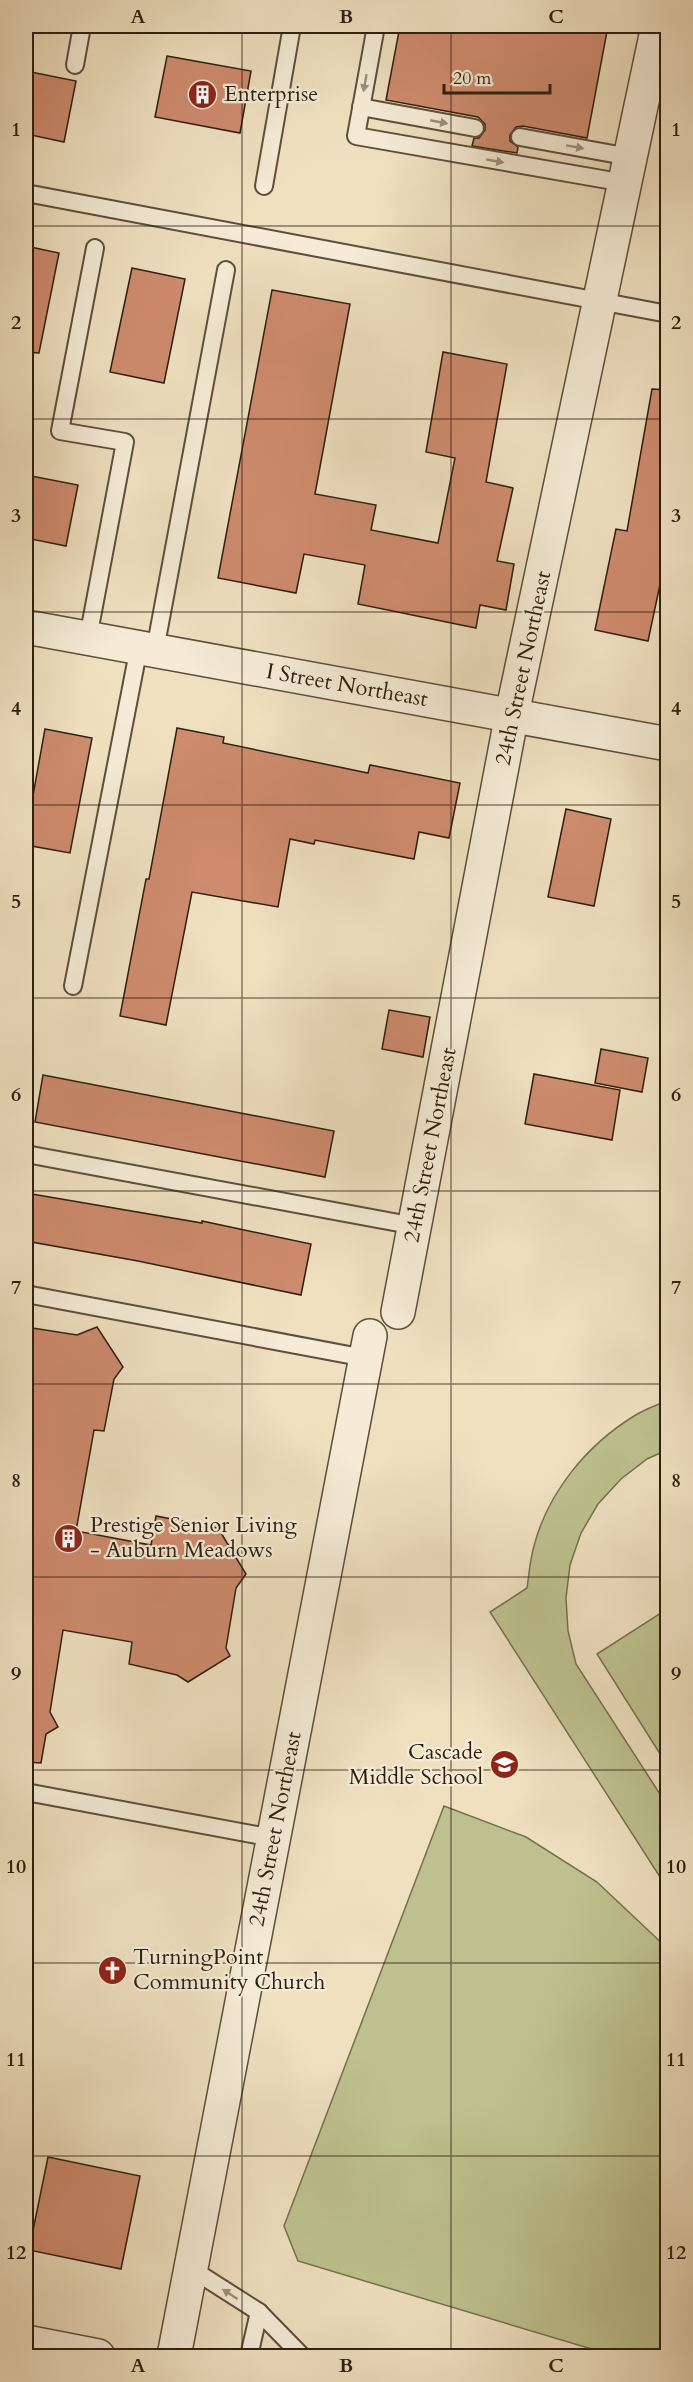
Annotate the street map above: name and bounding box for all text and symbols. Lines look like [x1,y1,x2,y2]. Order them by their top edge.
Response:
text: A [130,3,146,30]
text: B [339,3,353,30]
text: C [548,3,564,30]
scale bar [444,57,550,95]
text: 20 m [453,66,492,91]
one-way arrow [360,74,369,93]
building icon: Enterprise [187,78,219,110]
place label: Enterprise [224,79,318,109]
text: 1 [11,116,21,143]
text: 1 [671,116,681,143]
one-way arrow [430,117,449,126]
one-way arrow [566,143,585,152]
one-way arrow [486,156,505,165]
text: 2 [11,309,21,336]
text: 2 [671,309,681,336]
text: 3 [11,502,21,529]
text: 3 [671,502,681,529]
street label: 24th Street Northeast [488,568,558,768]
street label: I Street Northeast [264,656,430,714]
text: 4 [11,695,21,722]
text: 4 [671,695,681,722]
text: 5 [11,888,21,915]
text: 5 [671,888,681,915]
street label: 24th Street Northeast [396,1045,464,1245]
text: 6 [11,1081,21,1108]
text: 6 [671,1081,681,1108]
text: 7 [11,1274,21,1301]
text: 7 [671,1274,681,1301]
text: 8 [11,1467,21,1494]
text: 8 [671,1467,681,1494]
place label: Prestige Senior Living - Auburn Meadows [90,1510,298,1565]
building icon: Prestige Senior Living - Auburn Meadows [53,1522,85,1554]
text: 9 [11,1660,21,1687]
text: 9 [671,1660,681,1687]
street label: 24th Street Northeast [241,1729,309,1929]
place label: Cascade Middle School [349,1737,483,1792]
school or university icon: Cascade Middle School [488,1749,520,1781]
text: 10 [6,1853,26,1880]
text: 10 [666,1853,686,1880]
place label: TurningPoint Community Church [133,1942,325,1997]
church icon: TurningPoint Community Church [96,1954,128,1986]
text: 11 [6,2046,26,2073]
text: 11 [666,2046,686,2073]
text: 12 [6,2239,26,2266]
text: 12 [666,2239,686,2266]
one-way arrow [222,2288,238,2299]
text: A [130,2352,146,2379]
text: B [339,2352,353,2379]
text: C [548,2352,564,2379]

